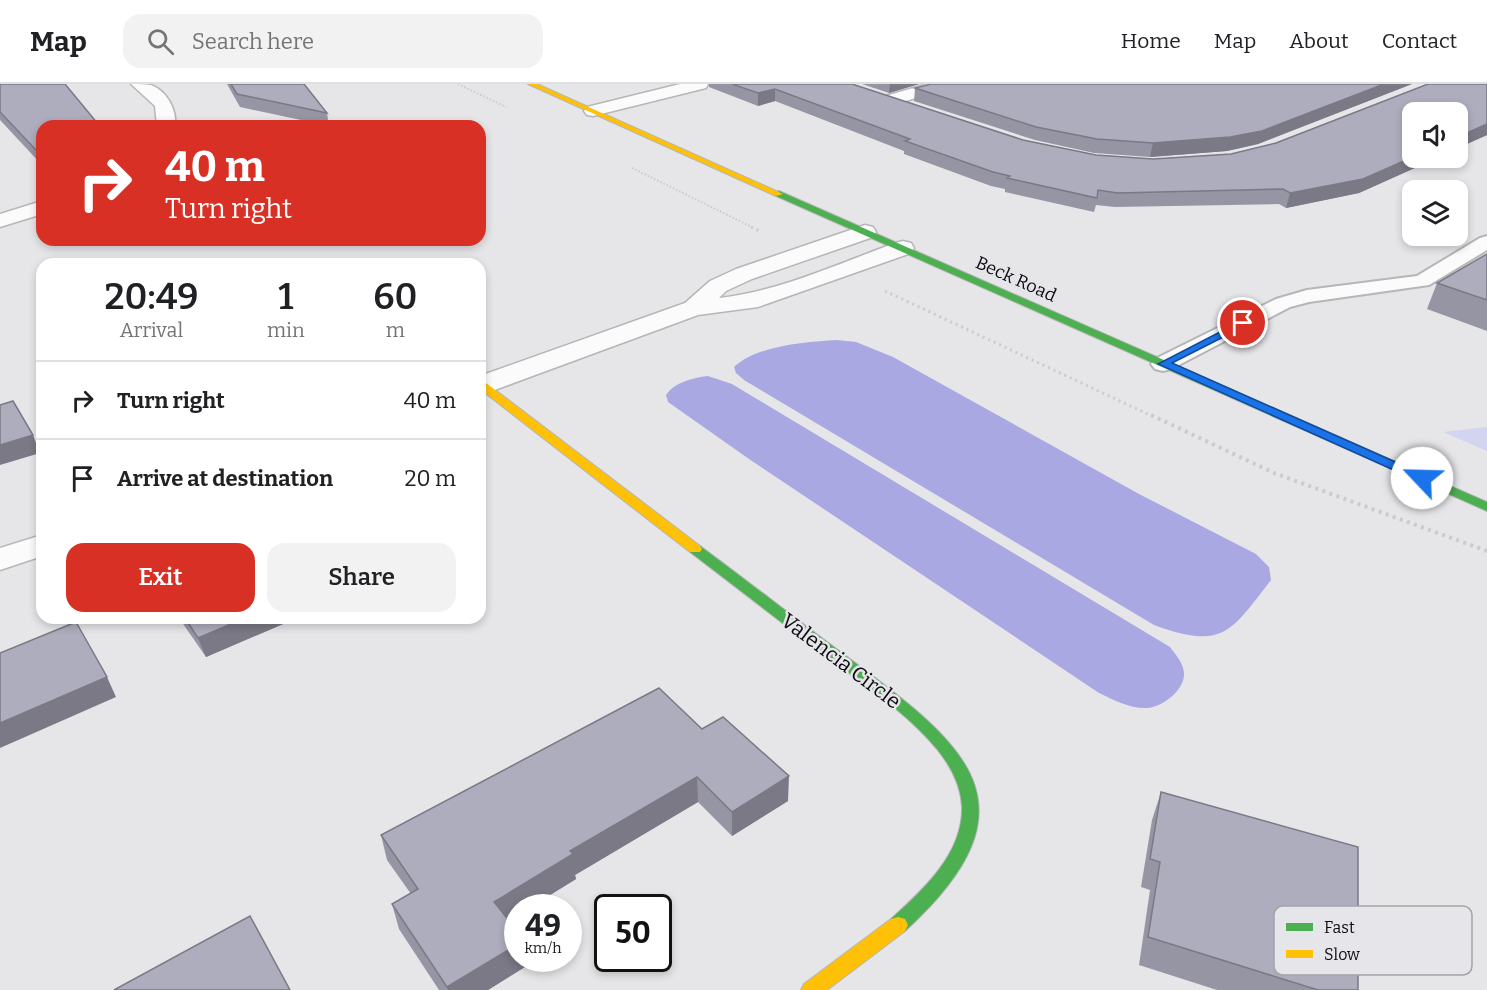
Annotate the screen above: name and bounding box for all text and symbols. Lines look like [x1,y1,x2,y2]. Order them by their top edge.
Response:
search box [123,14,543,68]
text: Map [30,25,87,58]
icon: search [144,25,177,58]
text: Search here [192,28,314,55]
text: Home [1121,28,1181,54]
text: Map [1214,28,1256,54]
text: About [1289,28,1349,54]
text: Contact [1382,28,1457,54]
map controls [1402,102,1468,246]
button: sound [1402,102,1468,168]
text: 40 m [165,142,265,192]
icon: right [66,144,144,222]
button: layers [1402,180,1468,246]
text: Turn right [165,193,292,225]
street label: Beck Road [972,251,1060,307]
text: 20:49 [105,275,199,319]
text: 1 [278,275,294,319]
text: 60 [373,275,417,319]
pin [1217,297,1268,348]
icon: arrive [1226,306,1259,339]
text: Arrival [120,318,183,342]
text: min [267,318,305,342]
text: m [386,318,405,342]
icon: right [66,384,99,417]
text: Turn right [117,387,225,414]
text: 40 m [404,387,456,414]
position arrow [1390,446,1454,510]
icon: arrive [66,462,99,495]
text: Arrive at destination [117,465,333,492]
text: 20 m [405,465,456,492]
button: Exit [66,543,255,612]
button: Share [267,543,456,612]
street label: Valencia Circle [776,608,906,714]
speed limit sign: 50 [594,894,672,972]
legend [1274,906,1472,975]
text: 49 [525,908,561,944]
text: Fast [1324,918,1355,937]
text: km/h [524,939,562,957]
text: Slow [1324,945,1360,964]

